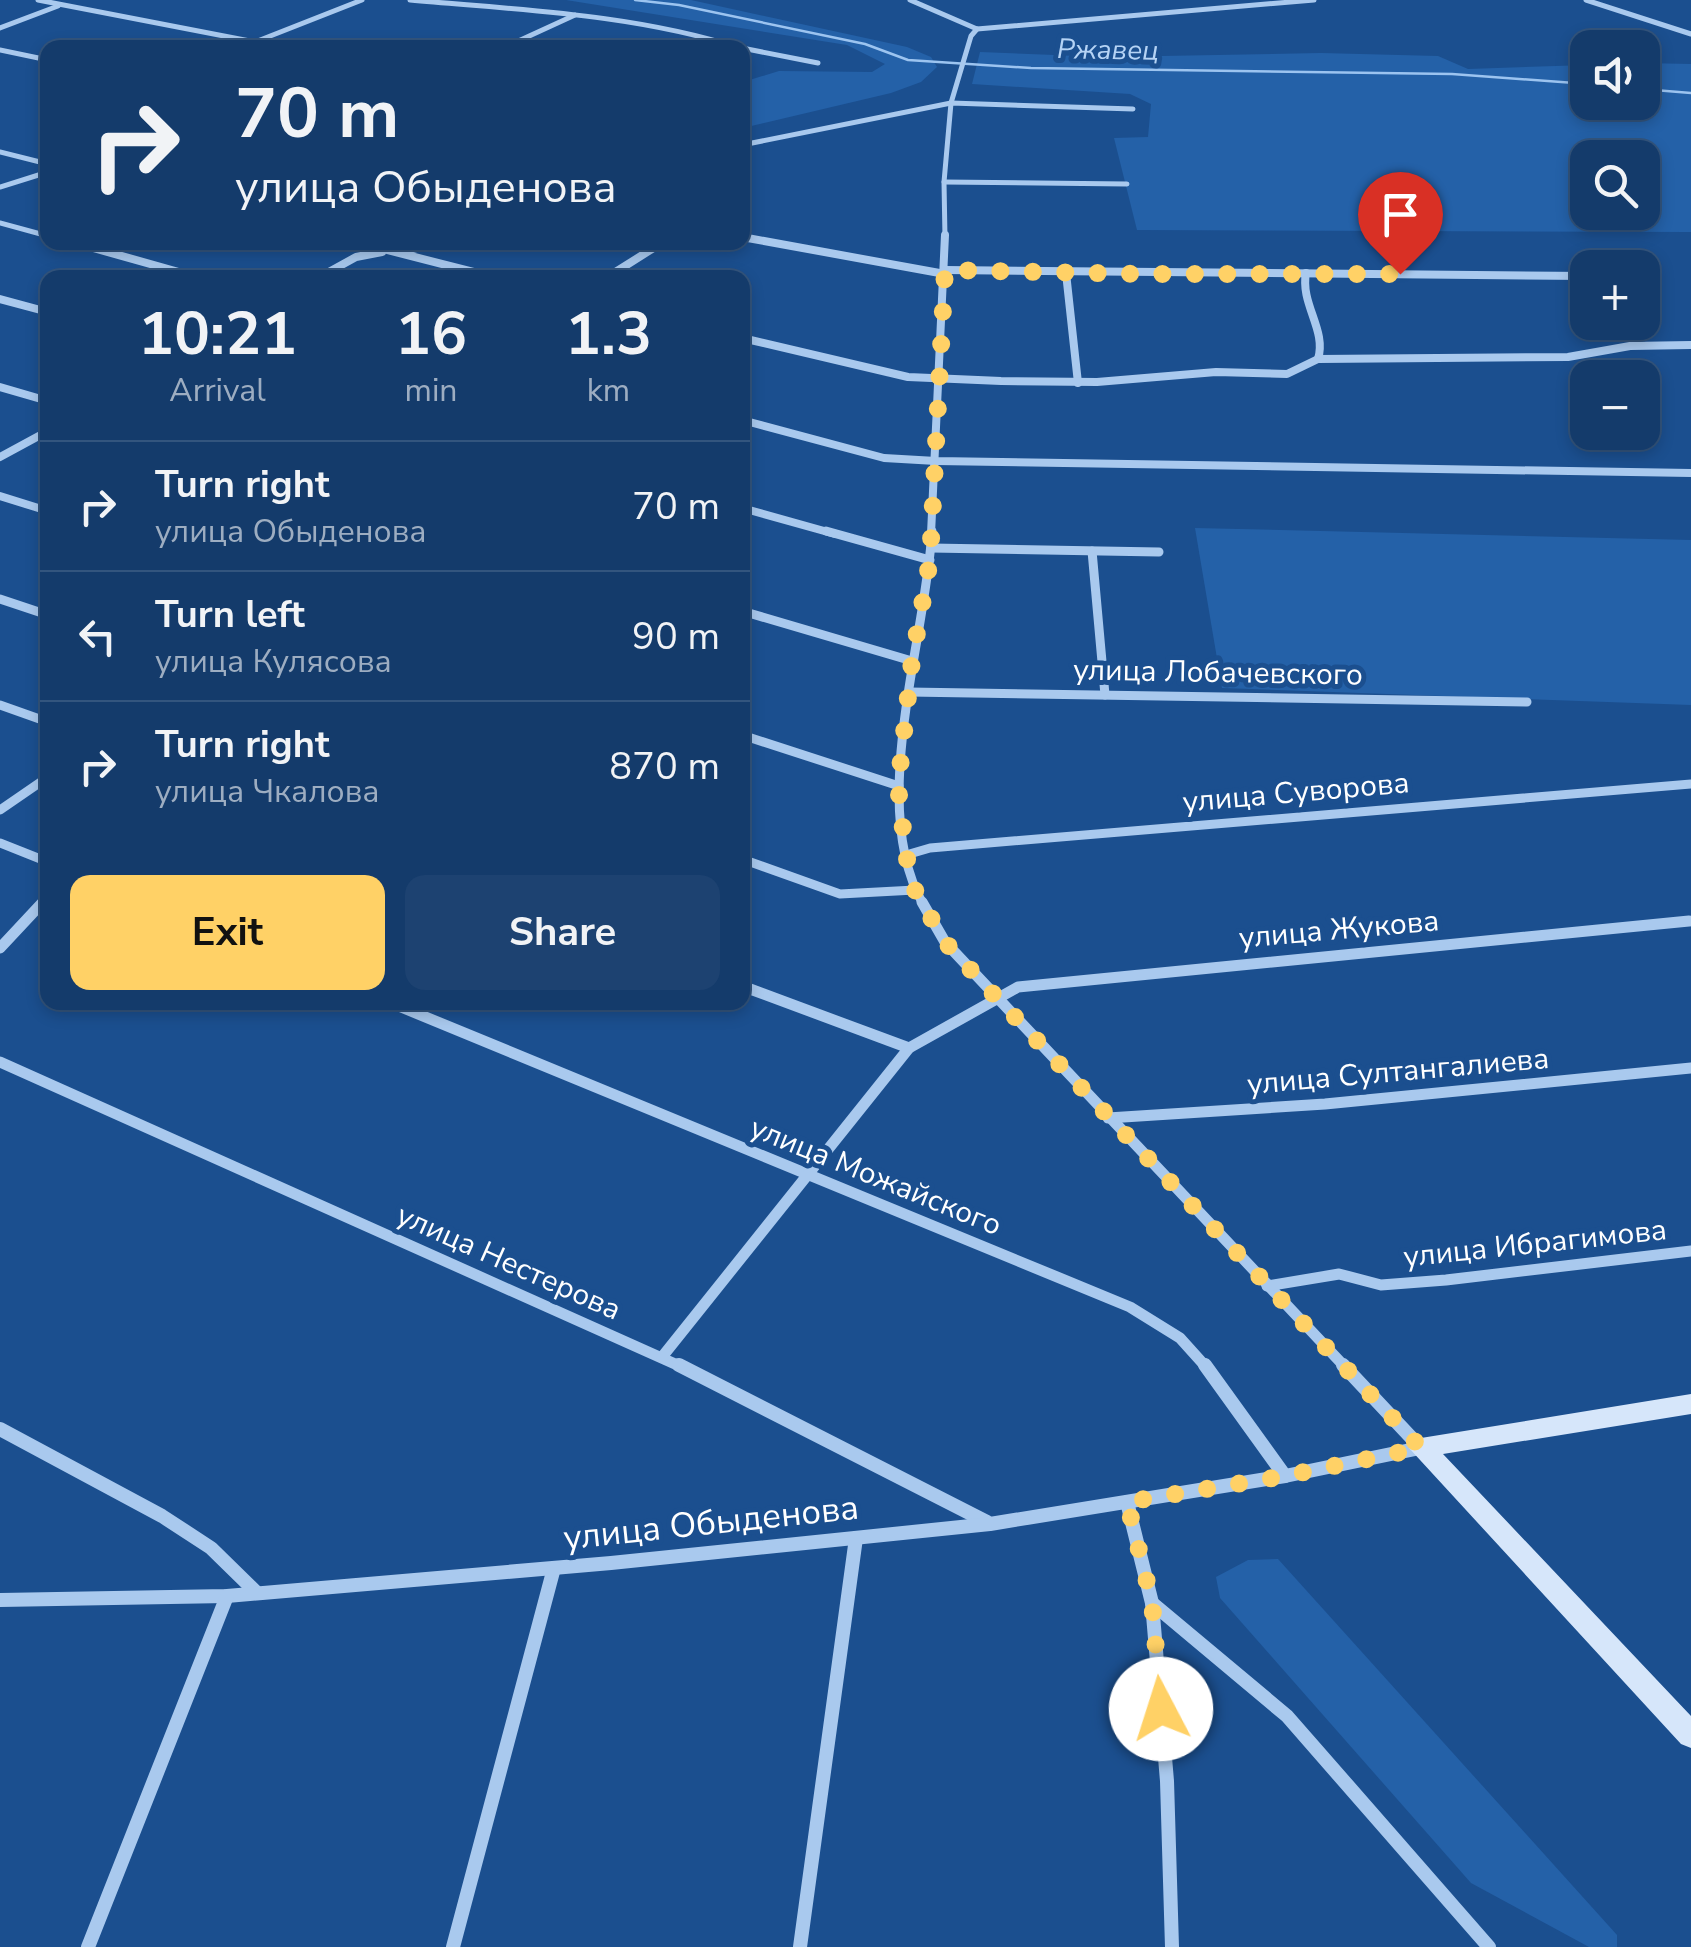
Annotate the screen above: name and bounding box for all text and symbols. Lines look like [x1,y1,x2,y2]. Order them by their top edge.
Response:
water label: Ржавец [1057,30,1159,70]
map controls [1570,30,1660,450]
button: sound [1570,30,1660,120]
text: 70 m [235,66,399,162]
icon: right [70,80,200,210]
button: search [1570,140,1660,230]
text: улица Обыденова [235,157,617,218]
pin [1358,172,1443,275]
icon: arrive [1373,187,1428,242]
button: + [1570,250,1660,340]
text: 10:21 [138,293,297,375]
text: 16 [395,293,467,375]
text: 1.3 [565,293,652,375]
button: − [1570,360,1660,450]
text: Arrival [169,369,266,412]
text: min [404,369,457,412]
text: km [587,369,630,412]
text: Turn right [155,459,330,510]
icon: right [70,479,125,534]
text: 70 m [632,481,720,532]
text: улица Обыденова [155,510,426,553]
text: Turn left [155,589,305,640]
icon: left [70,609,125,664]
text: 90 m [632,611,720,662]
text: улица Кулясова [155,640,392,683]
street label: улица Лобачевского [1073,649,1363,696]
text: Turn right [155,719,330,770]
icon: right [70,739,125,794]
text: 870 m [609,741,720,792]
street label: улица Суворова [1181,762,1411,823]
text: улица Чкалова [155,770,379,813]
button: Exit [70,875,385,990]
button: Share [405,875,720,990]
street label: улица Жукова [1237,900,1441,959]
street label: улица Султангалиева [1245,1038,1551,1105]
street label: улица Можайского [744,1107,1008,1246]
street label: улица Нестерова [390,1195,627,1330]
street label: улица Ибрагимова [1401,1209,1669,1278]
street label: улица Обыденова [561,1484,861,1561]
position arrow [1109,1657,1213,1761]

